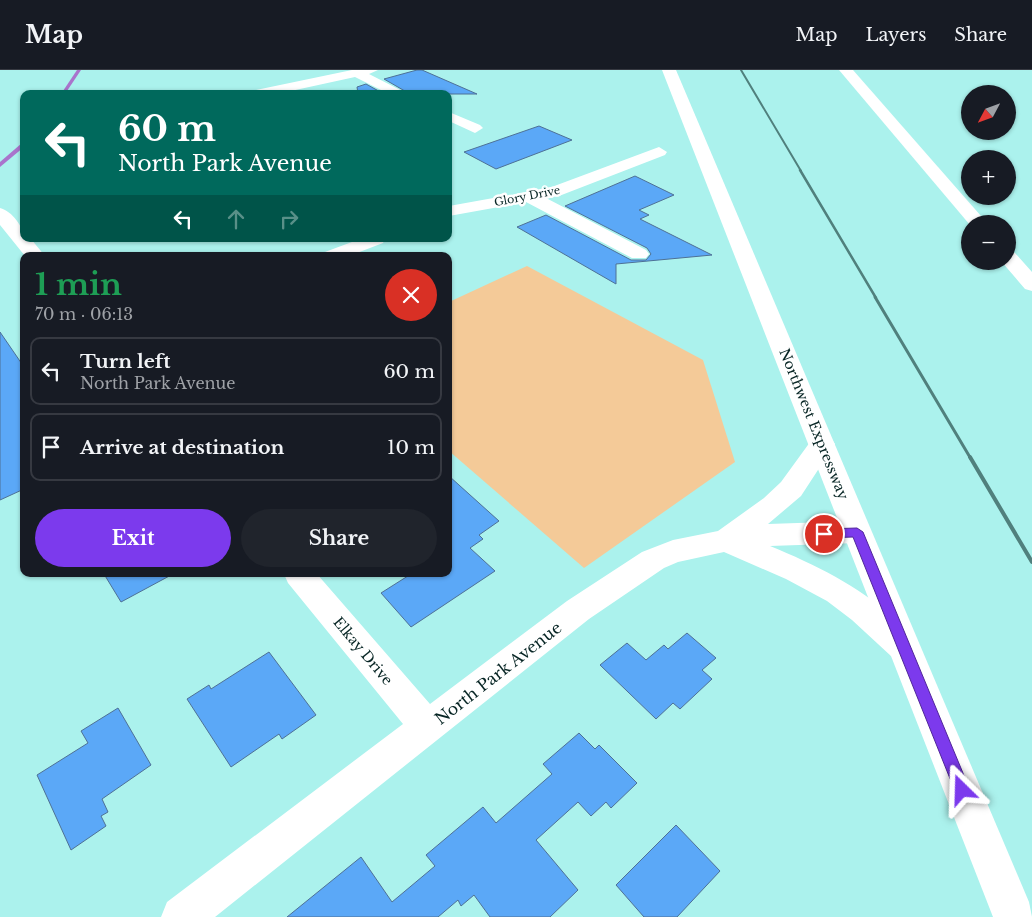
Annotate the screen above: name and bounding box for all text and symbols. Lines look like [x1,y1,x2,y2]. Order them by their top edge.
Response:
text: Map [25,20,83,49]
text: Map [796,24,837,46]
text: Layers [865,24,926,46]
text: Share [954,24,1007,46]
north arrow [961,85,1016,140]
map controls [961,85,1016,270]
text: 60 m [118,107,216,150]
icon: left [35,110,100,175]
text: North Park Avenue [118,150,332,177]
button: + [961,150,1016,205]
street label: Glory Drive [493,183,561,209]
icon: left [169,205,197,233]
icon: ahead [222,205,250,233]
icon: right [275,205,303,233]
button: − [961,215,1016,270]
text: 1 min [35,266,122,303]
button: close [385,269,437,321]
text: 70 m · 06:13 [35,304,133,324]
street label: Northwest Expressway [775,346,853,502]
text: Turn left [80,350,171,373]
icon: left [37,357,65,385]
text: 60 m [383,360,435,383]
text: North Park Avenue [80,373,236,393]
icon: arrive [37,433,65,461]
text: Arrive at destination [80,436,284,459]
text: 10 m [387,436,435,459]
button: Exit [35,509,231,567]
button: Share [241,509,437,567]
pin [803,513,845,555]
icon: arrive [810,520,838,548]
street label: Elkay Drive [329,613,397,689]
street label: North Park Avenue [431,617,565,729]
position arrow [935,763,987,815]

